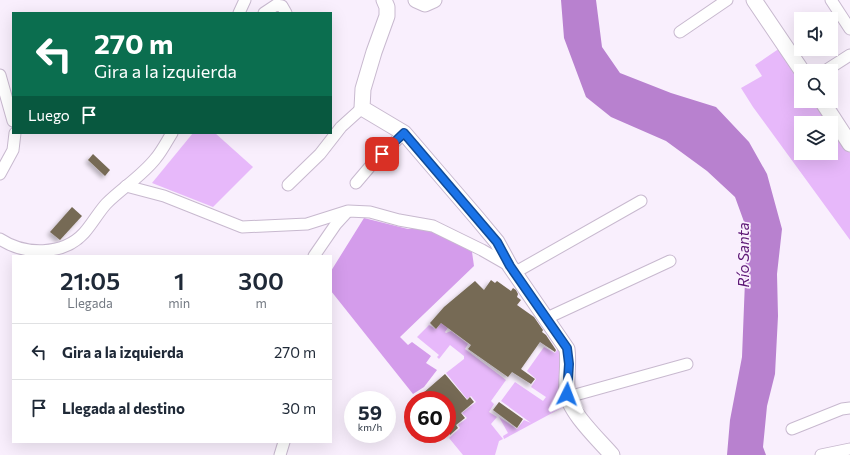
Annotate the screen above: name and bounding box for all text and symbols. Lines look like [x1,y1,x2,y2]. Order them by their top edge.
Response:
map controls [794,12,838,160]
button: sound [794,12,838,56]
text: 270 m [94,26,173,60]
icon: left [28,28,80,80]
text: Gira a la izquierda [94,60,237,82]
button: search [794,64,838,108]
icon: arrive [78,104,100,126]
text: Luego [28,106,70,124]
button: layers [794,116,838,160]
pin [365,137,399,171]
icon: arrive [371,143,393,165]
water label: Río Santa [734,222,752,287]
text: 21:05 [60,266,120,295]
text: 1 [174,266,185,295]
text: 300 [238,266,284,295]
text: Llegada [67,295,113,311]
text: min [168,295,190,311]
text: m [255,295,267,311]
icon: left [28,341,50,363]
text: Gira a la izquierda [62,343,184,361]
text: 270 m [274,343,316,361]
position arrow [546,373,588,415]
speed limit sign: 60 [404,391,456,443]
icon: arrive [28,397,50,419]
text: Llegada al destino [62,399,185,417]
text: 30 m [282,399,316,417]
text: 59 [358,400,382,424]
text: km/h [358,421,382,433]

